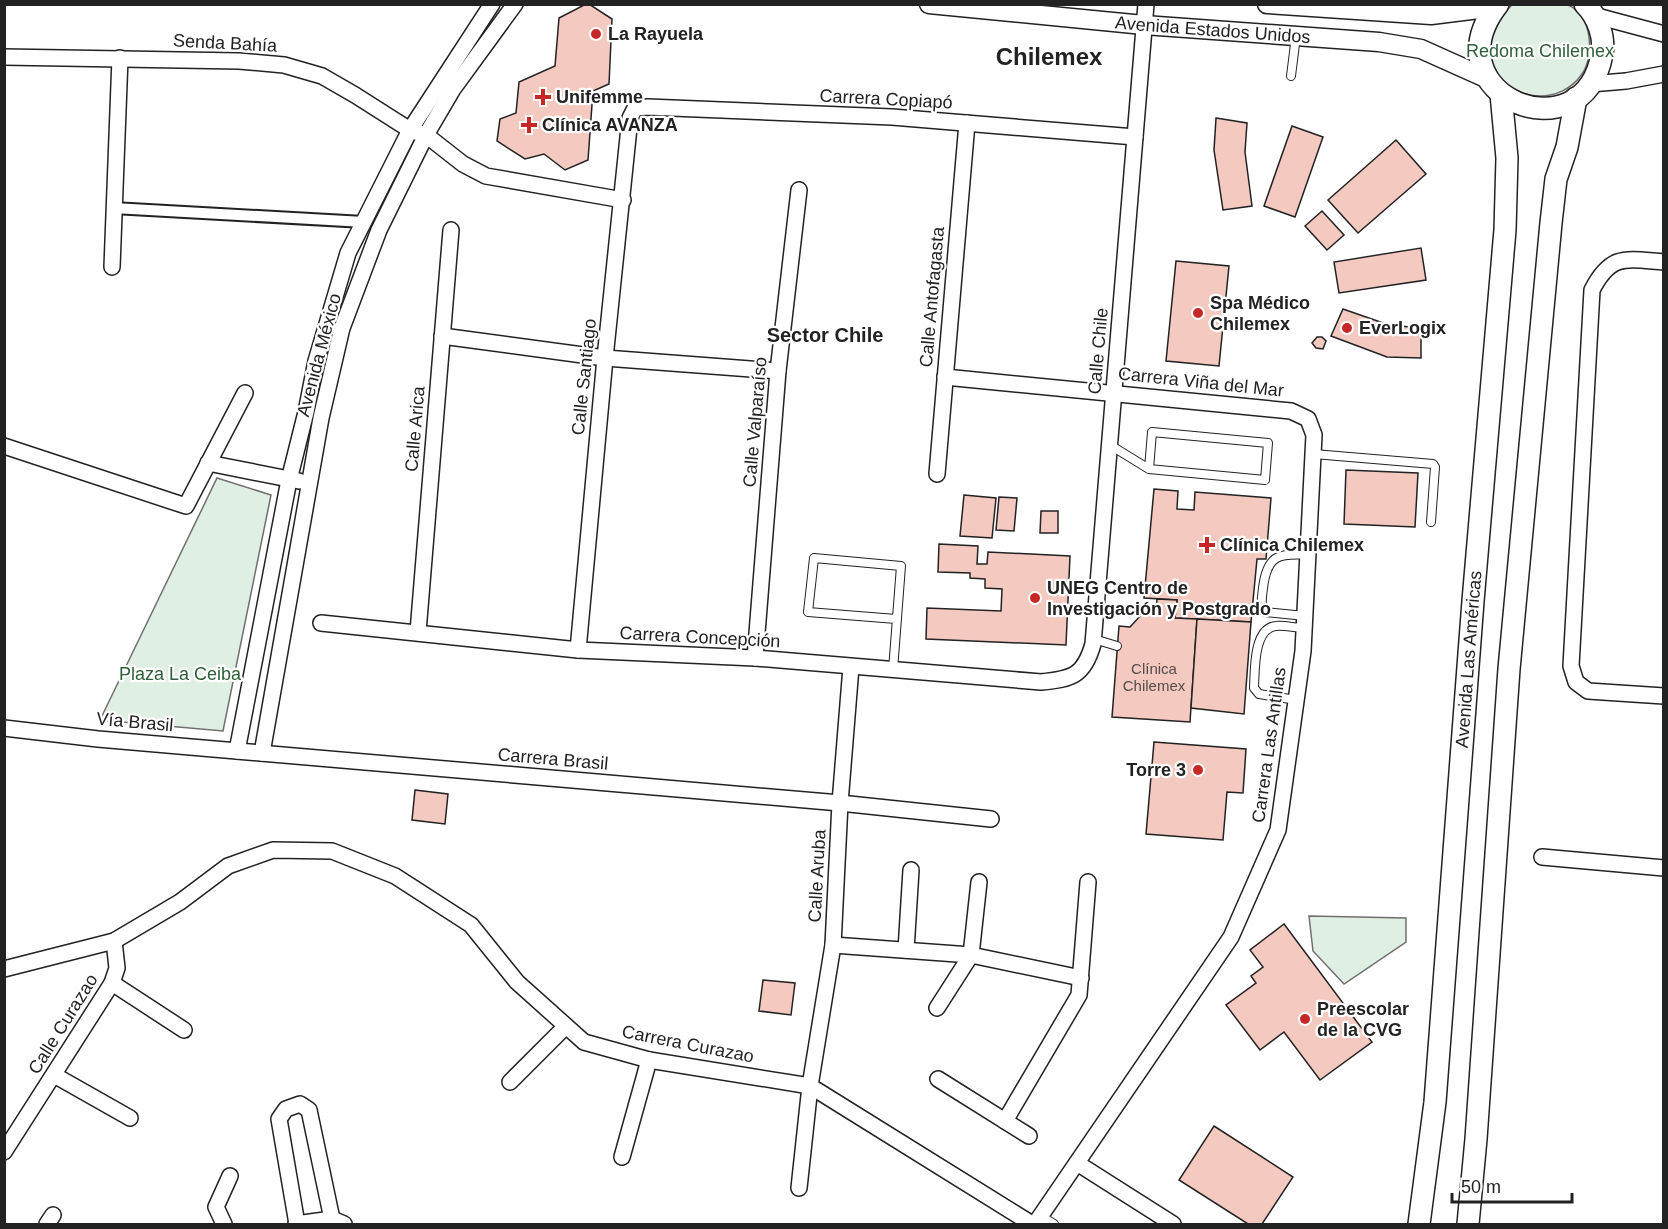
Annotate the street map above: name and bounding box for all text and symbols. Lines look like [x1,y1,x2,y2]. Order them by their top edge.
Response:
street label: Avenida Estados Unidos [1114,12,1311,47]
place label: La Rayuela [608,24,704,44]
marker: La Rayuela [589,27,603,41]
street label: Senda Bahía [173,30,278,56]
park label: Redoma Chilemex [1466,41,1614,61]
district label: Chilemex [996,43,1103,70]
street label: Carrera Copiapó [819,86,953,112]
place label: Unifemme [556,87,643,107]
marker: Unifemme [534,88,552,106]
place label: Clínica AVANZA [542,115,678,135]
marker: Clínica AVANZA [520,116,538,134]
street label: Calle Antofagasta [916,225,948,368]
street label: Avenida México [293,291,345,419]
place label: Spa Médico Chilemex [1210,293,1310,334]
marker: Spa Médico Chilemex [1191,306,1205,320]
street label: Calle Chile [1084,307,1112,395]
street label: Calle Santiago [568,318,600,436]
place label: EverLogix [1359,318,1446,338]
marker: EverLogix [1340,321,1354,335]
district label: Sector Chile [767,324,883,346]
street label: Calle Valparaíso [739,356,771,488]
street label: Carrera Viña del Mar [1117,363,1285,401]
street label: Calle Arica [401,384,429,473]
place label: Clínica Chilemex [1220,535,1364,555]
marker: Clínica Chilemex [1198,536,1216,554]
street label: Avenida Las Américas [1452,570,1486,749]
place label: UNEG Centro de Investigación y Postgrado [1047,578,1271,619]
marker: UNEG Centro de Investigación y Postgrado [1028,591,1042,605]
street label: Carrera Concepción [619,623,781,651]
house number: Clínica Chilemex [1123,660,1186,694]
park label: Plaza La Ceiba [119,664,242,684]
street label: Carrera Las Antillas [1248,666,1290,824]
street label: Vía Brasil [96,709,174,735]
street label: Carrera Brasil [497,744,609,774]
place label: Torre 3 [1126,760,1186,780]
marker: Torre 3 [1191,763,1205,777]
street label: Calle Aruba [805,828,829,923]
street label: Calle Curazao [24,970,102,1078]
place label: Preescolar de la CVG [1317,999,1409,1040]
marker: Preescolar de la CVG [1298,1012,1312,1026]
street label: Carrera Curazao [620,1021,756,1067]
scale bar [1452,1166,1572,1204]
text: 50 m [1461,1177,1501,1197]

